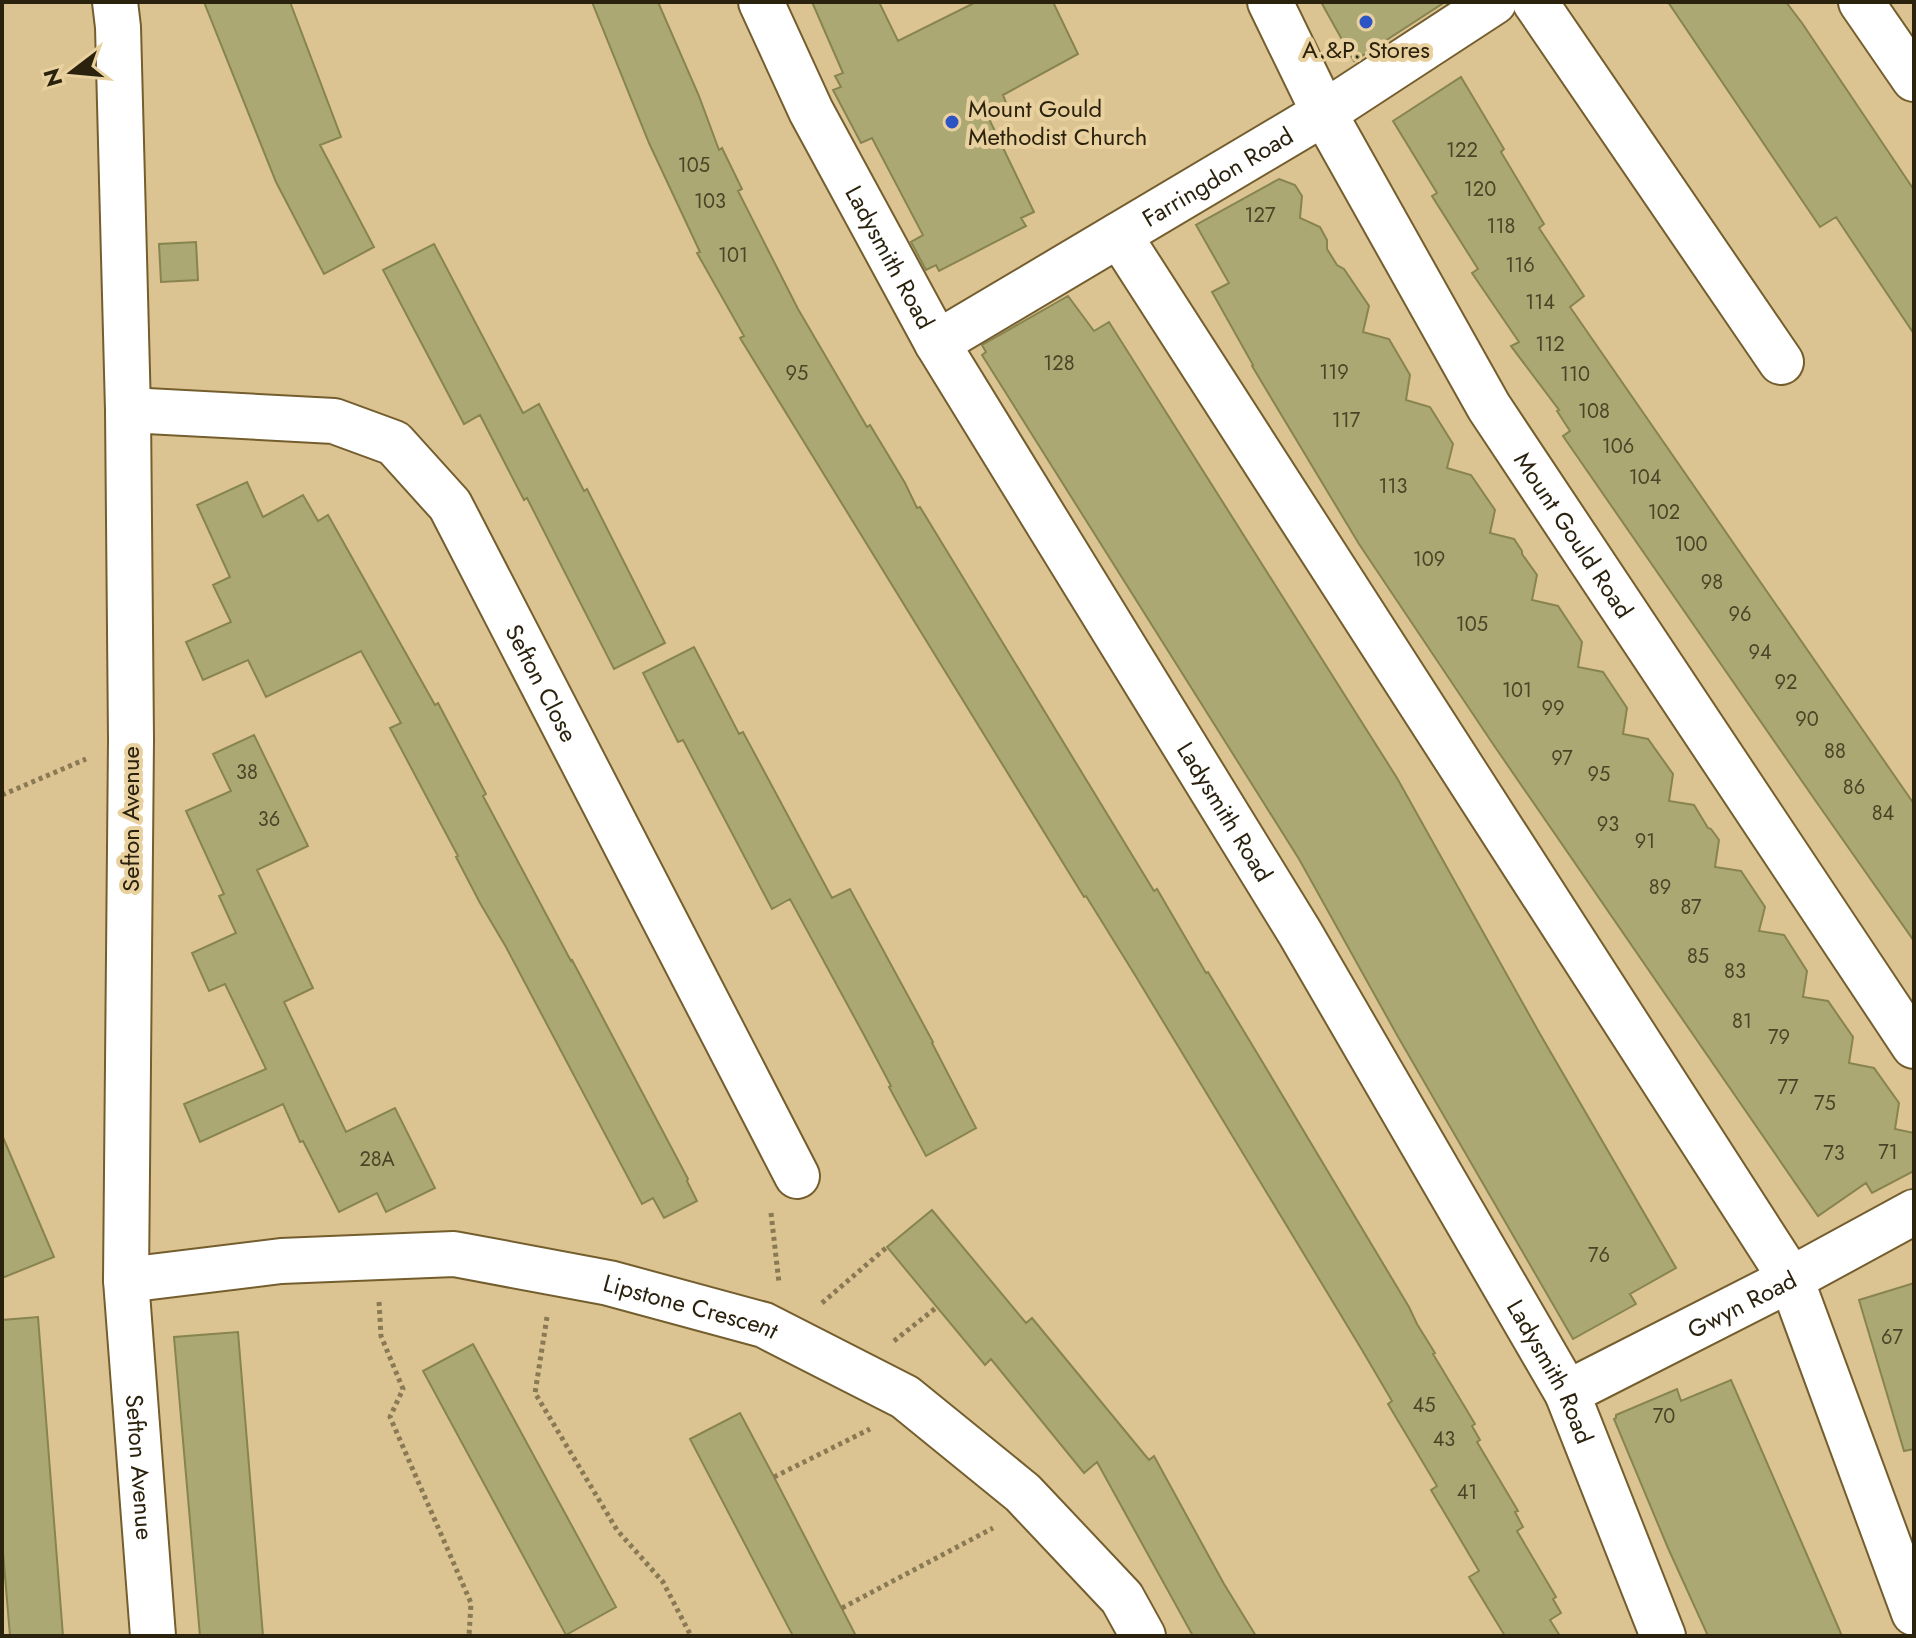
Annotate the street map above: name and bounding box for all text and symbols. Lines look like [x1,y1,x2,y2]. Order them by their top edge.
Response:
marker: A.&P. Stores [1357,13,1375,31]
north arrow [32,32,112,112]
place label: A.&P. Stores [1302,32,1430,67]
text: N [35,65,71,90]
place label: Mount Gould Methodist Church [968,91,1147,154]
marker: Mount Gould Methodist Church [943,113,961,131]
street label: Farringdon Road [1135,118,1299,235]
house number: 122 [1446,136,1478,165]
house number: 105 [678,151,710,180]
house number: 120 [1464,175,1496,204]
street label: Ladysmith Road [837,179,944,335]
house number: 103 [694,187,726,216]
house number: 127 [1245,201,1276,230]
house number: 118 [1487,212,1515,241]
house number: 101 [718,241,748,270]
house number: 116 [1505,251,1535,280]
house number: 114 [1525,288,1555,317]
house number: 112 [1535,330,1565,359]
house number: 128 [1043,349,1075,378]
house number: 119 [1319,358,1349,387]
house number: 95 [786,359,808,388]
house number: 110 [1560,360,1590,389]
house number: 108 [1578,397,1610,426]
house number: 117 [1332,406,1361,435]
house number: 106 [1602,432,1634,461]
street label: Mount Gould Road [1506,445,1642,625]
house number: 104 [1629,463,1662,492]
house number: 113 [1379,472,1408,501]
house number: 102 [1648,498,1680,527]
house number: 100 [1675,530,1708,559]
house number: 109 [1413,545,1445,574]
house number: 98 [1701,568,1723,597]
house number: 96 [1728,600,1752,629]
house number: 105 [1456,610,1488,639]
street label: Sefton Close [497,618,587,748]
house number: 94 [1748,638,1772,667]
house number: 92 [1775,668,1797,697]
house number: 101 [1502,676,1532,705]
house number: 99 [1541,694,1565,723]
house number: 90 [1795,705,1819,734]
street label: Ladysmith Road [1169,735,1282,888]
house number: 88 [1824,737,1846,766]
house number: 97 [1551,744,1573,773]
street label: Sefton Avenue [113,746,148,892]
house number: 38 [236,758,258,787]
house number: 95 [1588,760,1610,789]
house number: 86 [1843,773,1865,802]
house number: 84 [1872,799,1895,828]
house number: 36 [258,805,280,834]
house number: 93 [1597,810,1619,839]
house number: 91 [1635,827,1655,856]
house number: 89 [1649,873,1671,902]
house number: 87 [1680,893,1702,922]
house number: 85 [1687,942,1709,971]
house number: 83 [1724,957,1746,986]
house number: 81 [1732,1007,1752,1036]
house number: 79 [1768,1023,1790,1052]
house number: 77 [1778,1073,1799,1102]
house number: 75 [1814,1089,1836,1118]
house number: 71 [1878,1138,1898,1167]
house number: 73 [1823,1139,1845,1168]
house number: 28A [359,1145,395,1174]
house number: 76 [1588,1241,1610,1270]
street label: Gwyn Road [1681,1262,1802,1347]
street label: Lipstone Crescent [600,1265,785,1347]
street label: Ladysmith Road [1499,1293,1603,1449]
house number: 67 [1881,1323,1904,1352]
house number: 45 [1413,1391,1435,1420]
street label: Sefton Avenue [117,1393,163,1541]
house number: 70 [1653,1402,1675,1431]
house number: 43 [1433,1425,1455,1454]
house number: 41 [1457,1478,1477,1507]

